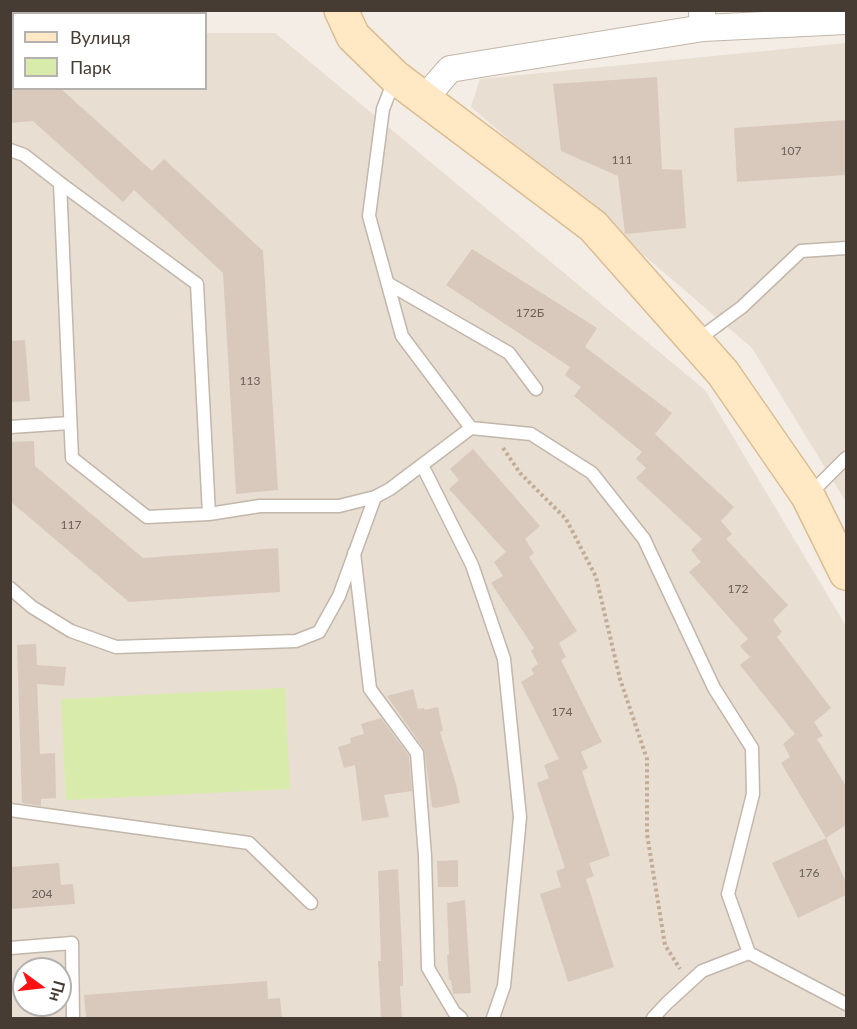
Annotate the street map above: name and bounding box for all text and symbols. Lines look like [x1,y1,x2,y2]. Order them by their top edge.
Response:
legend [12,12,207,90]
text: Вулиця [70,26,131,48]
text: Парк [70,56,111,78]
house number: 107 [781,144,801,158]
house number: 111 [612,153,632,167]
house number: 172Б [516,306,544,320]
house number: 113 [240,374,260,388]
house number: 117 [61,518,81,532]
house number: 172 [728,582,748,596]
house number: 174 [552,705,572,719]
house number: 176 [799,866,819,880]
house number: 204 [32,887,52,901]
north arrow [12,957,72,1017]
text: Пн [46,979,70,1004]

